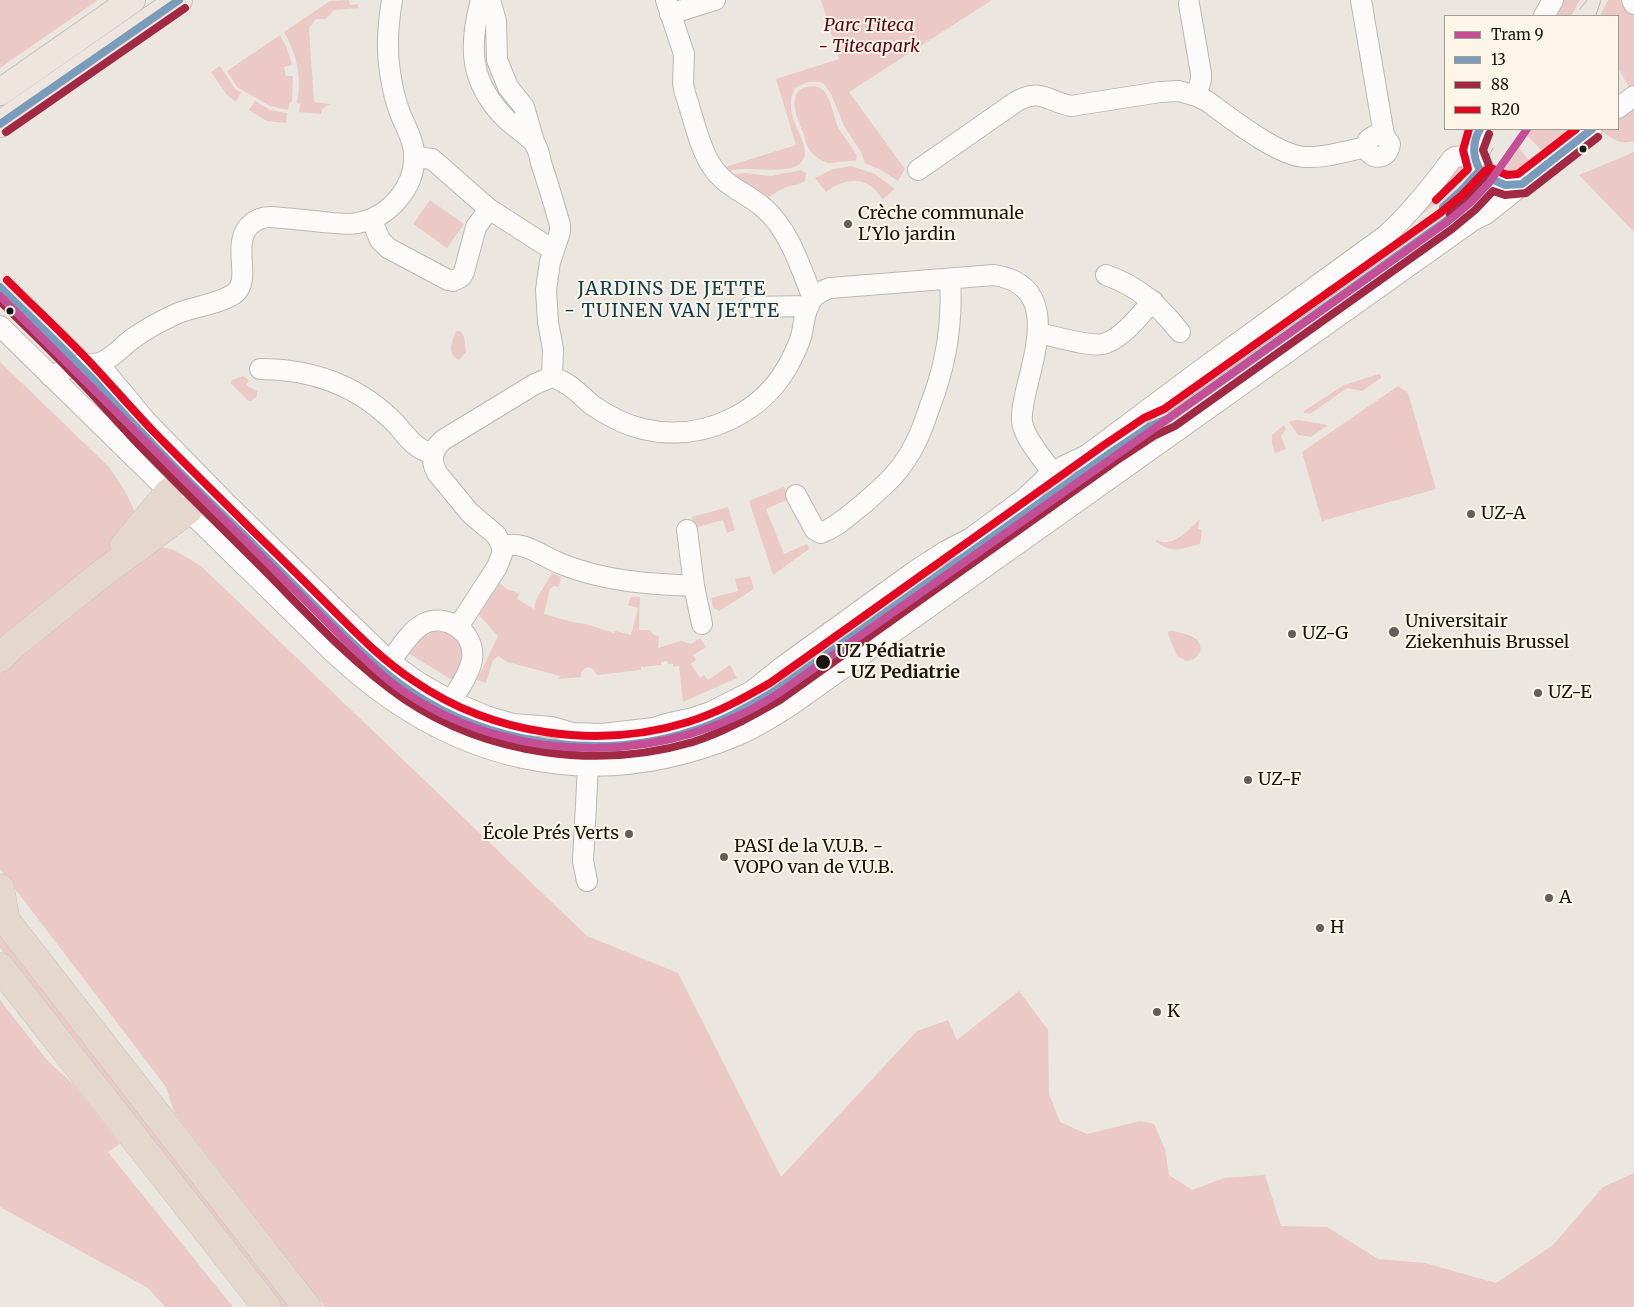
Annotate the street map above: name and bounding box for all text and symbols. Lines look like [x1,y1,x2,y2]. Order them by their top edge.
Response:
park label: Parc Titeca - Titecapark [818,15,920,58]
legend [1444,15,1619,130]
text: Tram 9 [1491,25,1544,44]
text: 13 [1491,50,1506,69]
text: 88 [1491,75,1509,94]
text: R20 [1491,100,1520,119]
unlabelled marker [1578,144,1588,154]
place label: Crèche communale L'Ylo jardin [858,203,1024,245]
marker: Crèche communale L'Ylo jardin [842,218,854,230]
district label: JARDINS DE JETTE - TUINEN VAN JETTE [562,279,782,323]
unlabelled marker [5,306,15,316]
place label: UZ-A [1481,503,1526,525]
marker: UZ-A [1465,508,1477,520]
place label: Universitair Ziekenhuis Brussel [1405,611,1569,654]
place label: UZ-G [1302,623,1348,645]
marker: Universitair Ziekenhuis Brussel [1387,625,1401,639]
marker: UZ-G [1286,628,1298,640]
place label: UZ Pédiatrie - UZ Pediatrie [836,641,960,684]
marker: UZ Pédiatrie - UZ Pediatrie [814,653,832,671]
place label: UZ-E [1548,682,1592,704]
marker: UZ-E [1532,687,1544,699]
place label: UZ-F [1258,769,1301,791]
marker: UZ-F [1242,774,1254,786]
place label: École Prés Verts [483,823,619,845]
marker: École Prés Verts [623,828,635,840]
place label: PASI de la V.U.B. - VOPO van de V.U.B. [734,836,894,879]
marker: PASI de la V.U.B. - VOPO van de V.U.B. [718,851,730,863]
place label: A [1559,887,1572,909]
marker: A [1543,892,1555,904]
place label: H [1330,917,1344,939]
marker: H [1314,922,1326,934]
place label: K [1167,1001,1180,1023]
marker: K [1151,1006,1163,1018]

